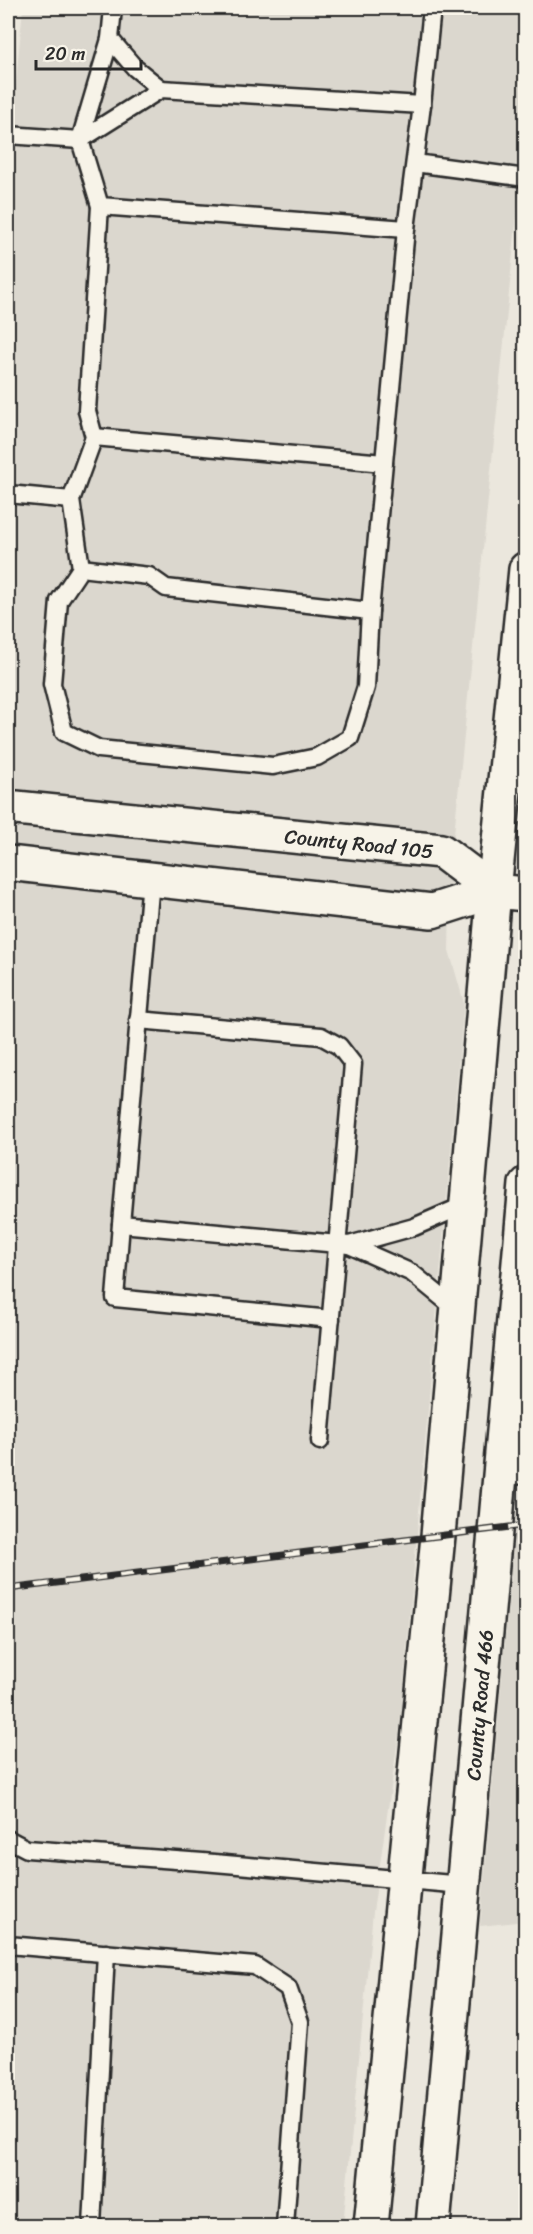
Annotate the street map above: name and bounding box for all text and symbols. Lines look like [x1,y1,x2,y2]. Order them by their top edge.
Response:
scale bar [36,33,141,71]
text: 20 m [45,38,85,70]
street label: County Road 105 [283,819,435,869]
street label: County Road 466 [456,1628,504,1782]

